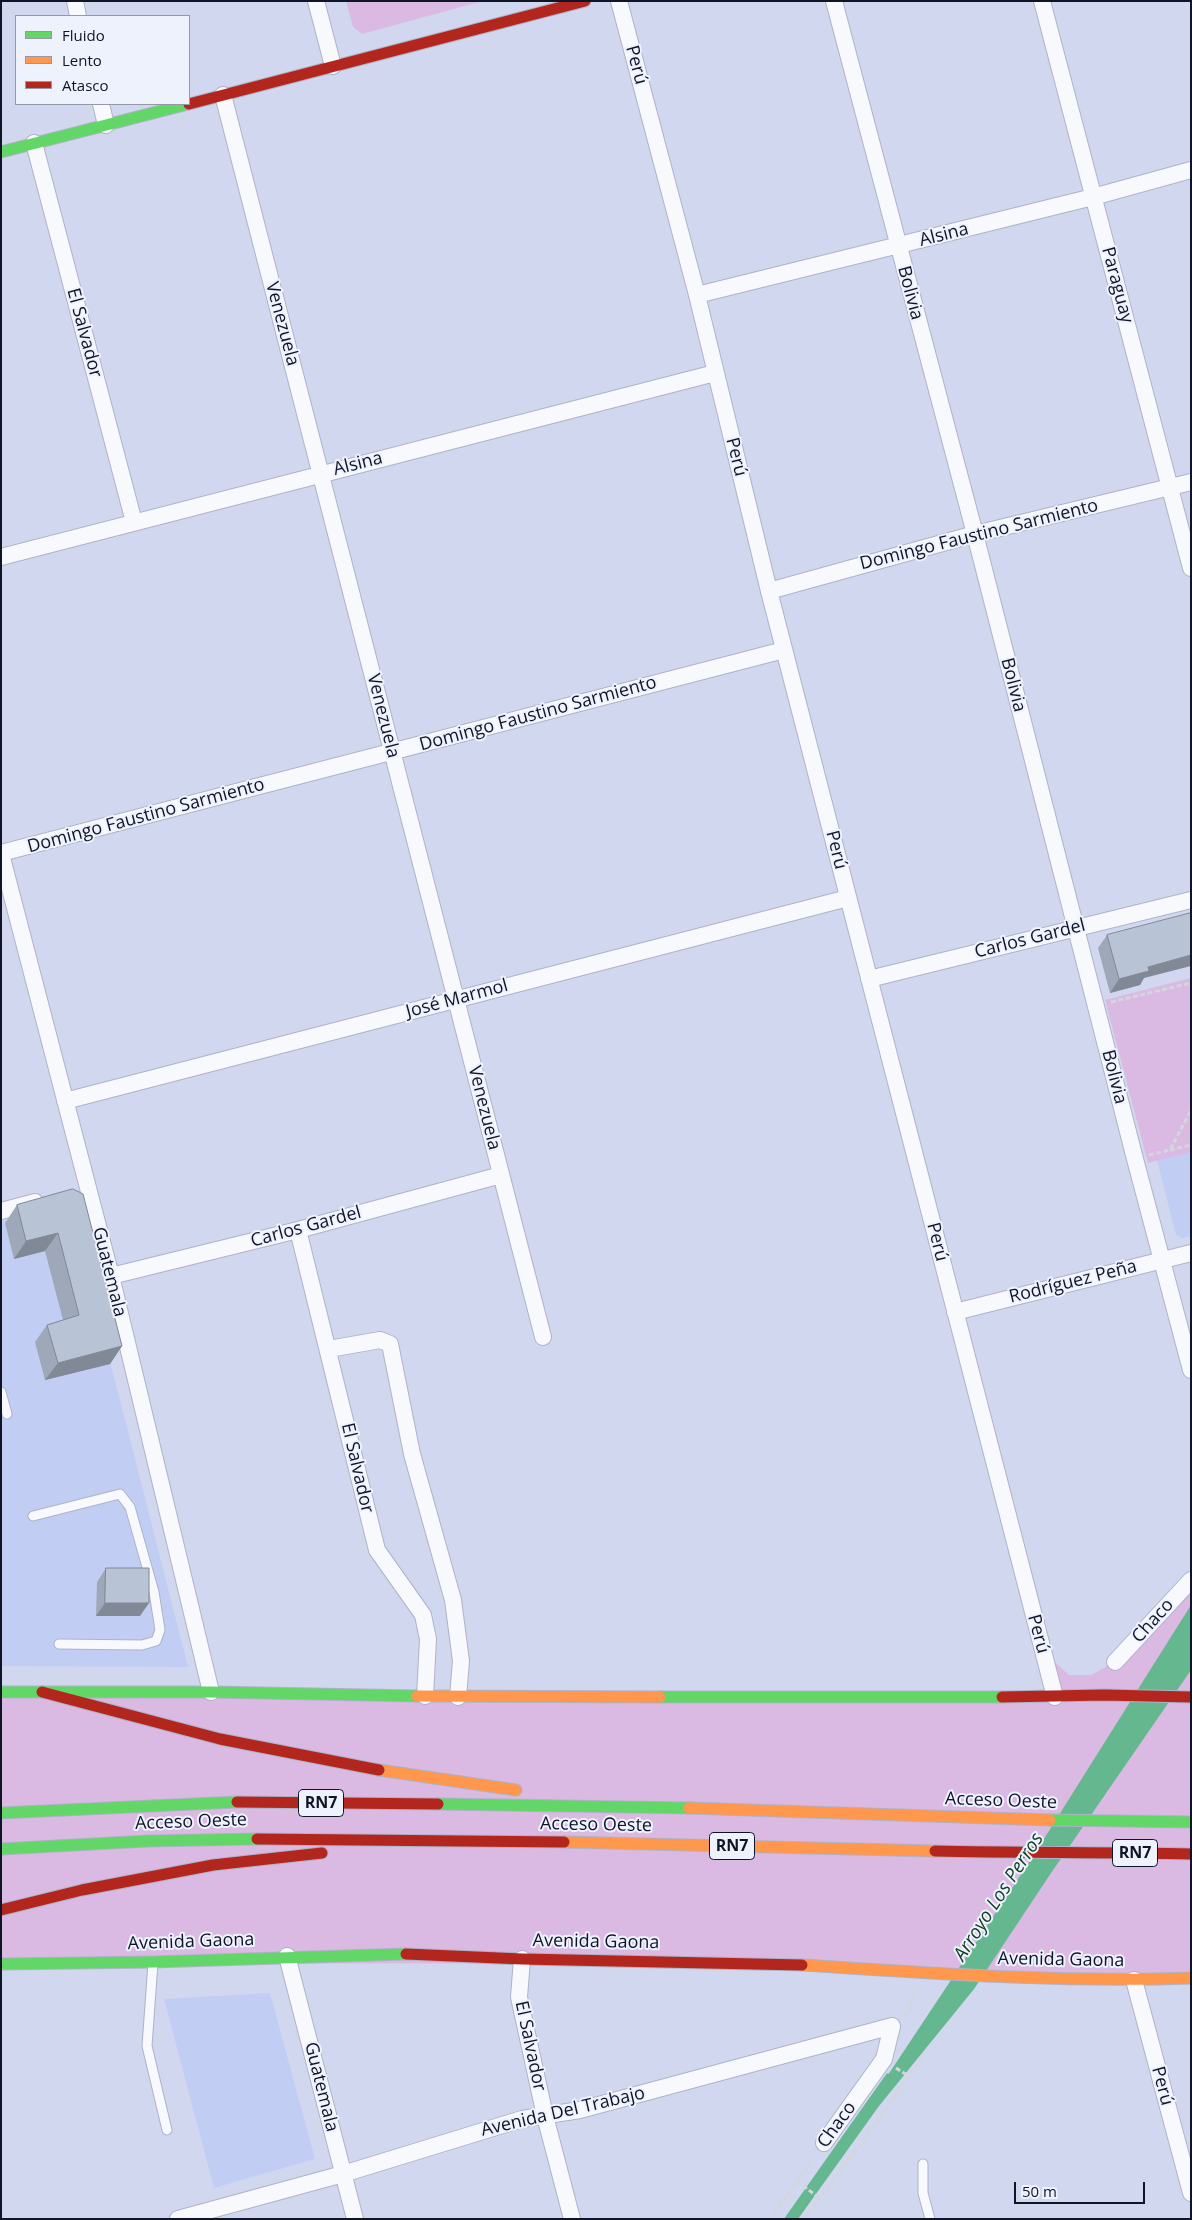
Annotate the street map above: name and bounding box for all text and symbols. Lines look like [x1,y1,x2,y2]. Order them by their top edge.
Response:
legend [15,15,190,105]
text: Fluido [62,25,105,45]
street label: Perú [620,43,652,87]
text: Lento [62,50,102,70]
text: Atasco [62,75,109,95]
street label: Alsina [917,218,971,252]
street label: Paraguay [1096,245,1138,325]
street label: Bolivia [892,264,928,322]
street label: Venezuela [260,280,304,368]
street label: El Salvador [62,286,106,380]
street label: Perú [721,435,751,479]
street label: Alsina [331,447,385,481]
street label: Domingo Faustino Sarmiento [858,495,1100,575]
street label: Bolivia [996,656,1030,714]
street label: Venezuela [362,672,404,760]
street label: Domingo Faustino Sarmiento [417,672,659,756]
street label: Domingo Faustino Sarmiento [25,774,267,858]
street label: Perú [821,828,851,872]
street label: Carlos Gardel [972,915,1088,963]
street label: José Marmol [404,975,510,1023]
street label: Bolivia [1097,1048,1131,1106]
street label: Venezuela [463,1064,505,1152]
street label: Carlos Gardel [248,1202,364,1252]
street label: Perú [922,1220,952,1264]
street label: Guatemala [87,1225,131,1319]
street label: Rodríguez Peña [1007,1256,1139,1308]
street label: El Salvador [336,1421,378,1515]
street label: Chaco [1128,1595,1178,1647]
street label: Perú [1022,1612,1054,1656]
street label: Acceso Oeste [945,1788,1057,1814]
road number: RN7 [298,1790,344,1816]
street label: Acceso Oeste [135,1809,247,1835]
street label: Acceso Oeste [540,1813,652,1837]
water label: Arroyo Los Perros [949,1829,1049,1965]
road number: RN7 [710,1832,754,1860]
road number: RN7 [1112,1840,1158,1866]
street label: Avenida Gaona [127,1929,255,1955]
street label: Avenida Gaona [532,1930,660,1954]
street label: Avenida Gaona [997,1948,1125,1972]
street label: El Salvador [510,1999,550,2093]
street label: Guatemala [299,2040,343,2134]
street label: Perú [1146,2064,1178,2108]
street label: Avenida Del Trabajo [479,2083,647,2141]
street label: Chaco [813,2098,861,2152]
scale bar [1017,2172,1148,2204]
text: 50 m [1022,2181,1057,2201]

